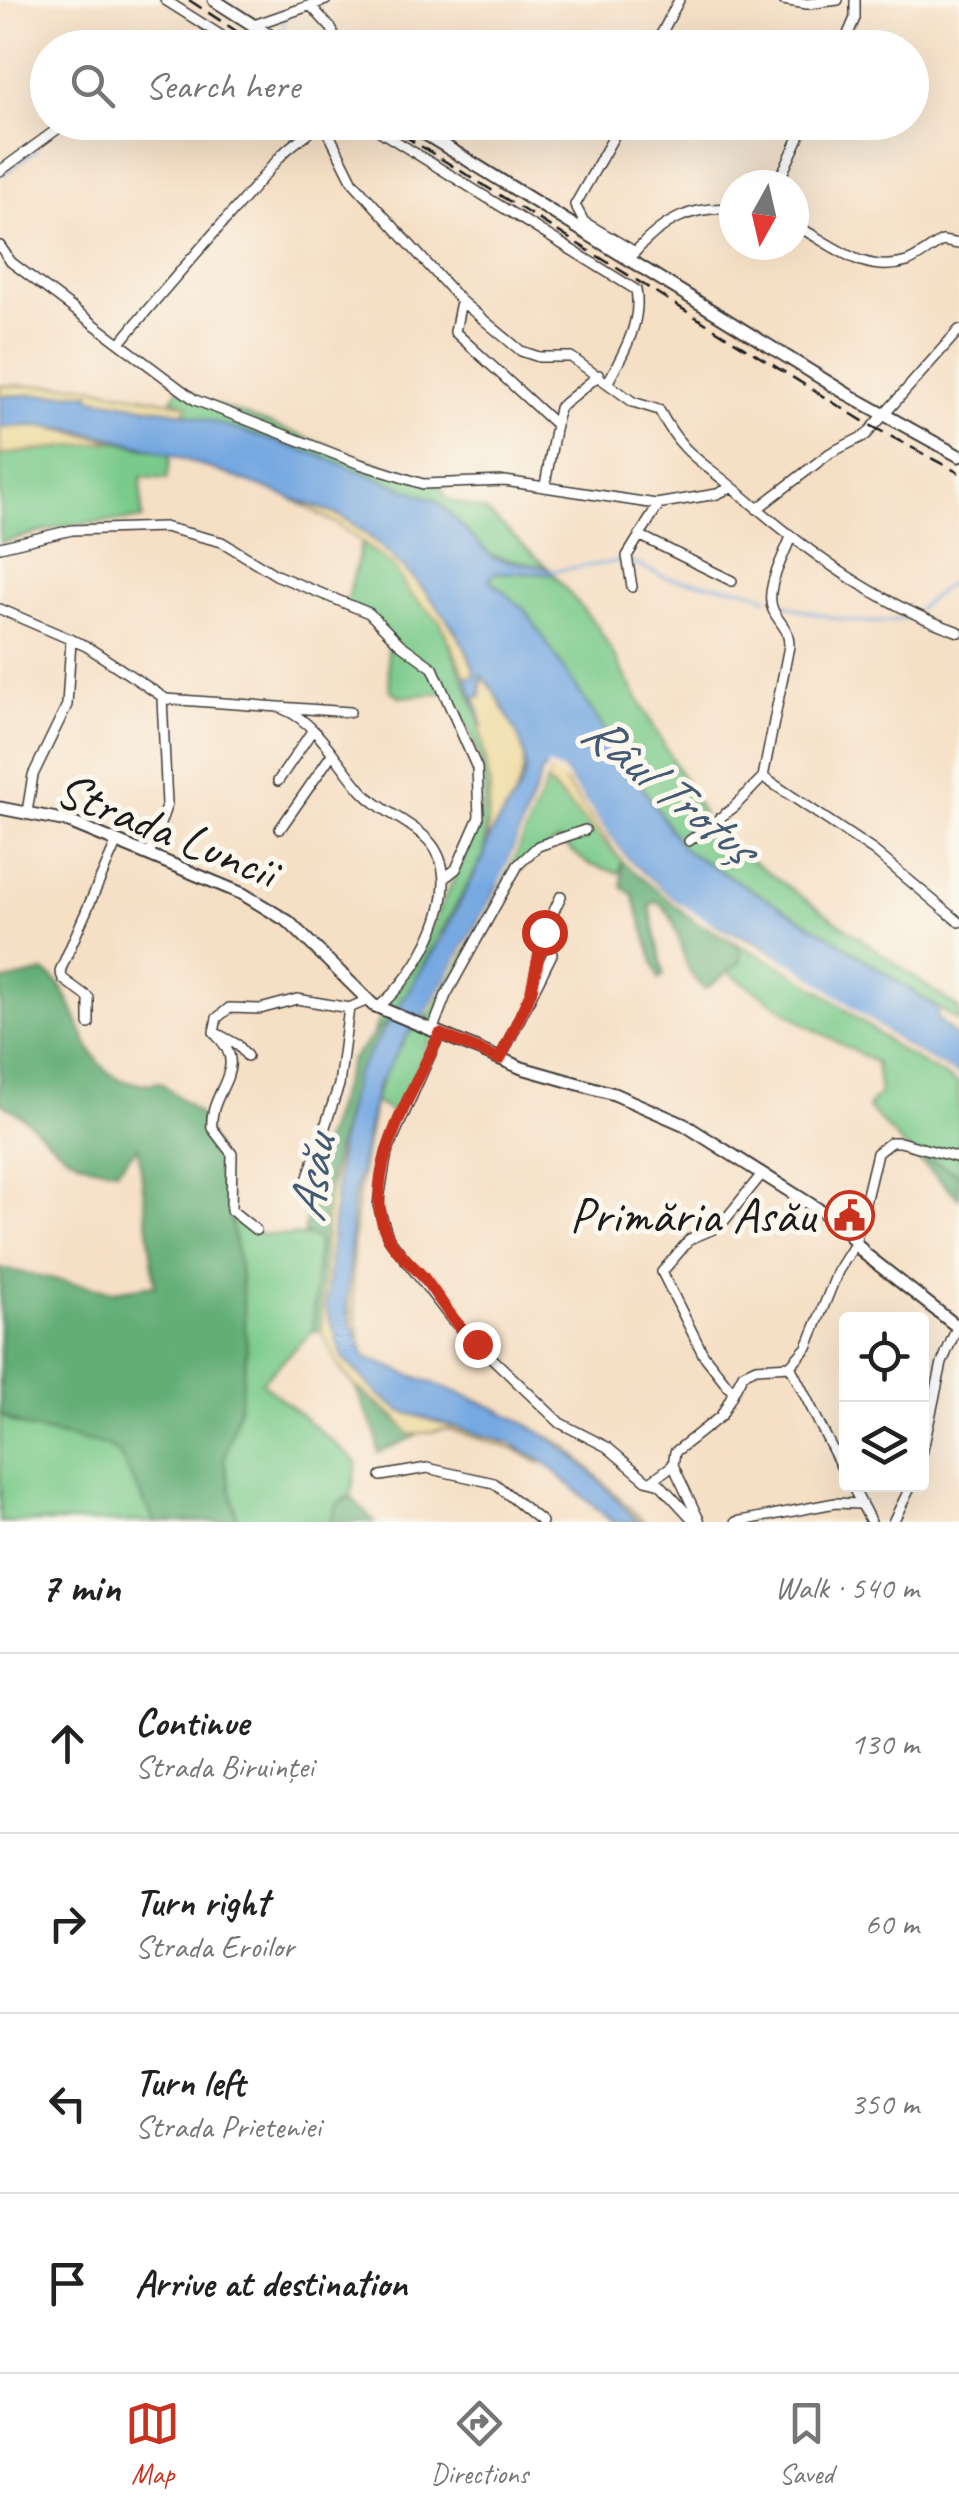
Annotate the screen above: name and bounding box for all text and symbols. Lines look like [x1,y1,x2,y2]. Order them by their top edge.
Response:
search box [30,30,929,140]
icon: search [65,58,120,113]
text: Search here [145,62,300,109]
north arrow [719,170,809,260]
water label: Râul Trotuș [569,698,776,884]
street label: Strada Luncii [48,757,292,905]
route start [522,910,568,956]
water label: Asău [273,1124,352,1226]
place label: Primăria Asău [570,1184,817,1247]
public building icon: Primăria Asău [824,1189,876,1241]
map controls [839,1312,929,1492]
button: locate [839,1312,929,1402]
route end [455,1322,501,1368]
button: layers [839,1402,929,1492]
text: 7 min [40,1561,120,1614]
text: Walk · 540 m [775,1567,919,1608]
text: Continue [135,1699,249,1746]
icon: ahead [40,1716,95,1771]
text: 130 m [850,1723,919,1764]
text: Strada Biruinței [135,1746,314,1787]
text: Turn right [135,1879,269,1926]
icon: right [40,1896,95,1951]
text: 60 m [865,1903,919,1944]
text: Strada Eroilor [135,1926,294,1967]
text: Turn left [135,2059,245,2106]
icon: left [40,2076,95,2131]
text: 350 m [850,2083,919,2124]
text: Strada Prieteniei [135,2106,321,2147]
icon: arrive [40,2256,95,2311]
text: Arrive at destination [135,2260,407,2307]
tab: Map [125,2396,180,2491]
tab: Directions [431,2396,528,2491]
tab: Saved [779,2396,834,2491]

